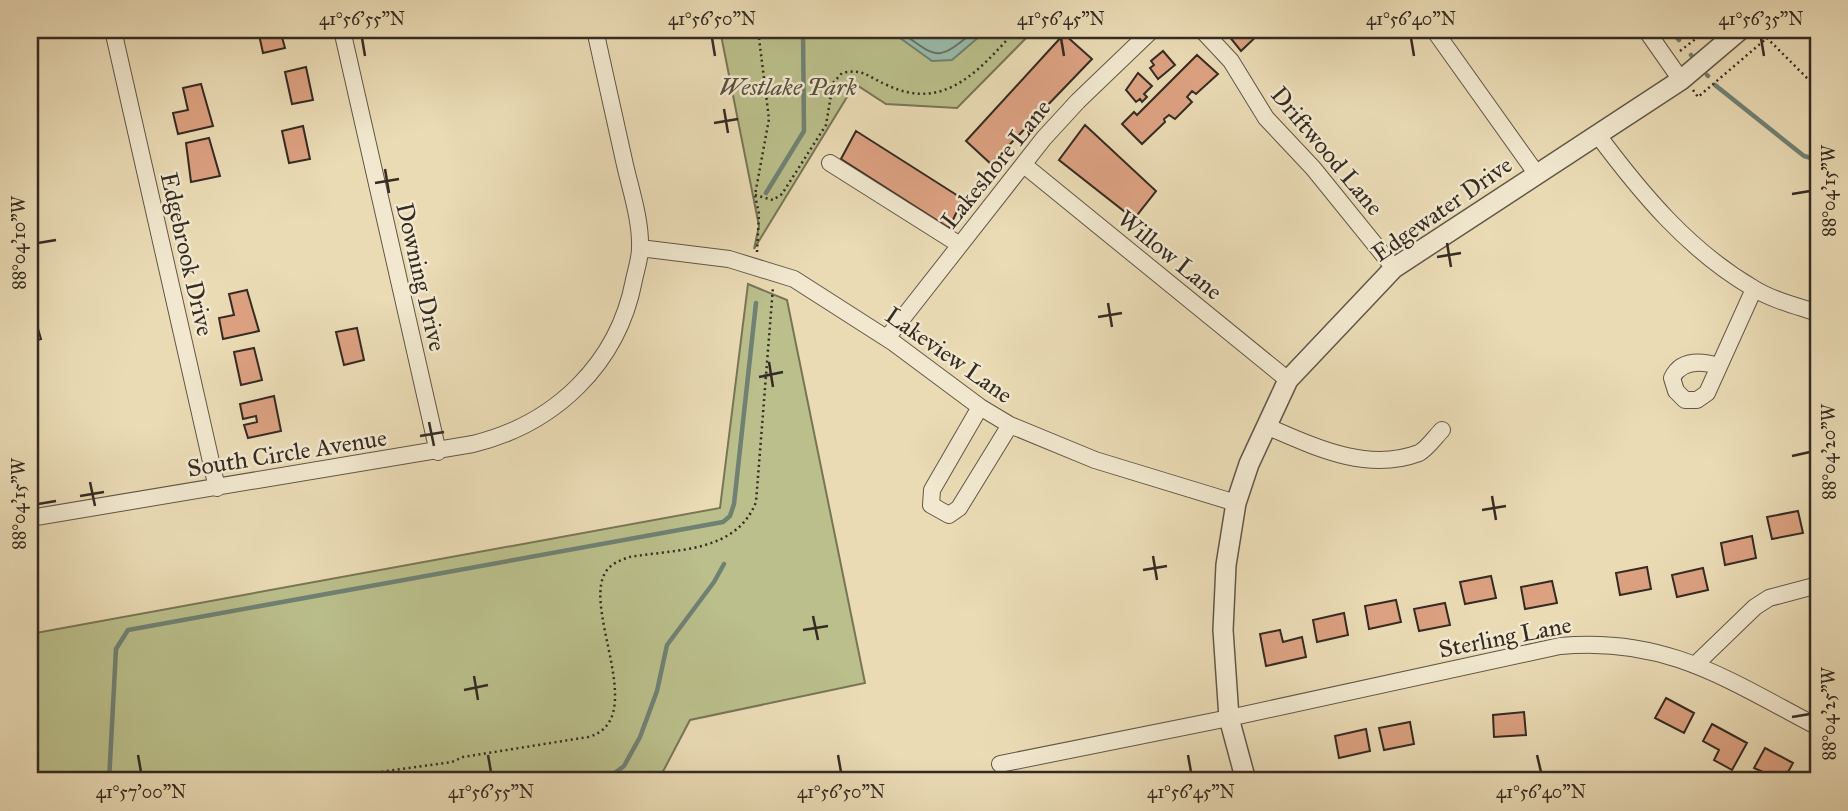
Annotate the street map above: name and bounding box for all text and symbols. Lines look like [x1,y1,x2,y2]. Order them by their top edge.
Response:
text: 41°56'55"N [319,8,405,30]
text: 41°56'50"N [668,8,756,30]
text: 41°56'45"N [1017,8,1105,30]
text: 41°56'40"N [1366,8,1456,30]
text: 41°56'35"N [1719,8,1803,30]
park label: Westlake Park [719,72,857,102]
street label: Driftwood Lane [1264,80,1390,222]
street label: Lakeshore Lane [935,93,1057,235]
text: 88°04'15"W [1818,144,1840,237]
street label: Edgewater Drive [1366,150,1518,268]
street label: Edgebrook Drive [154,169,220,339]
text: 88°04'10"W [8,195,30,290]
street label: Downing Drive [389,200,453,354]
street label: Willow Lane [1112,204,1228,306]
street label: Lakeview Lane [880,300,1018,410]
text: 88°04'20"W [1818,403,1840,500]
street label: South Circle Avenue [185,422,389,484]
text: 88°04'15"W [8,457,30,550]
street label: Sterling Lane [1436,609,1574,665]
text: 88°04'25"W [1818,666,1840,761]
text: 41°57'00"N [96,781,186,803]
text: 41°56'55"N [448,781,534,803]
text: 41°56'50"N [797,781,885,803]
text: 41°56'45"N [1147,781,1235,803]
text: 41°56'40"N [1496,781,1586,803]

